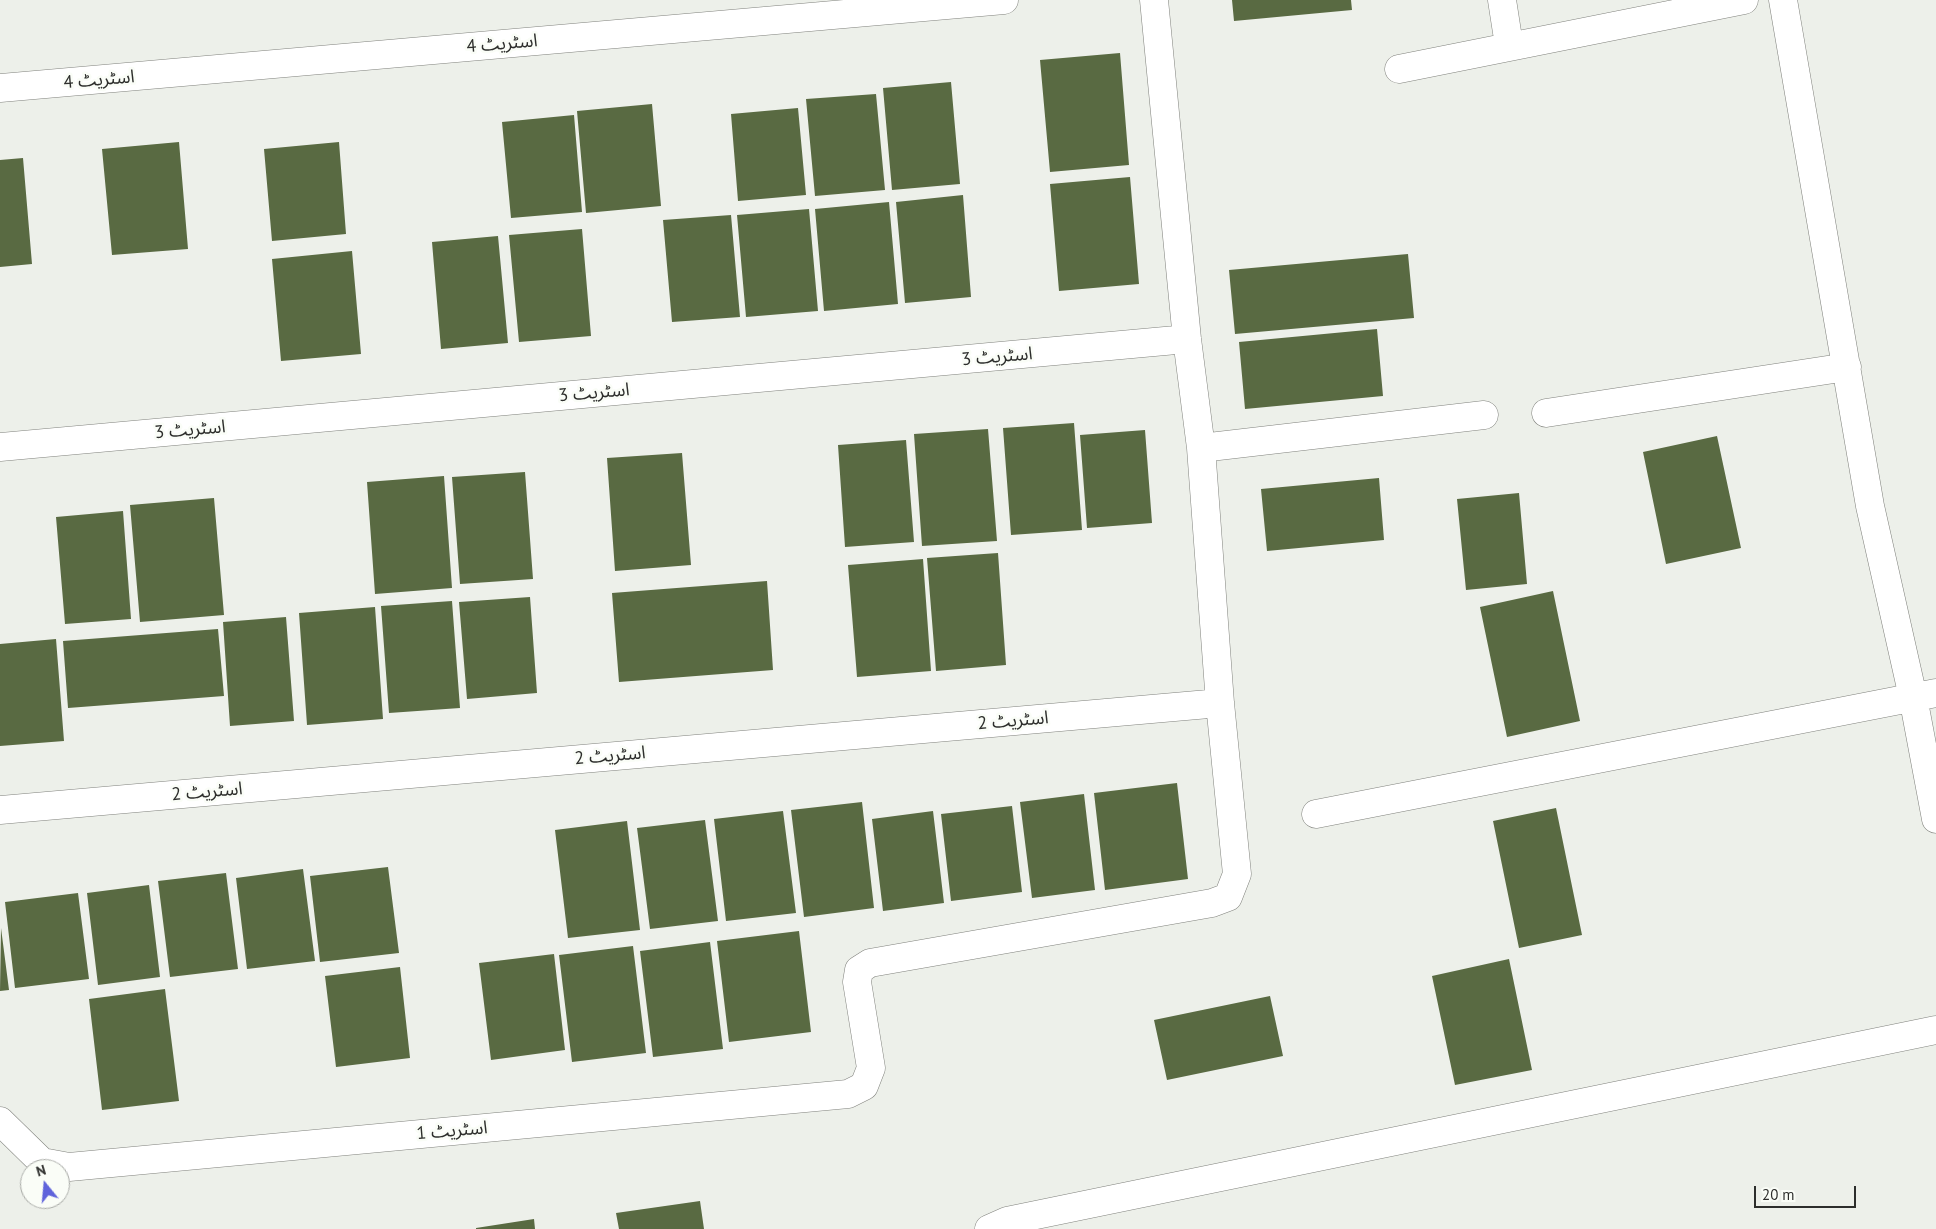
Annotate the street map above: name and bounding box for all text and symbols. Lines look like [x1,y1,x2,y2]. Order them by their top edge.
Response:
street label: اسٹریٹ 4 [466,30,538,58]
street label: اسٹریٹ 4 [63,66,135,94]
street label: اسٹریٹ 3 [961,343,1033,371]
street label: اسٹریٹ 3 [558,379,630,407]
street label: اسٹریٹ 3 [154,416,226,444]
street label: اسٹریٹ 2 [977,707,1049,735]
street label: اسٹریٹ 2 [574,742,646,770]
street label: اسٹریٹ 2 [171,778,243,806]
street label: اسٹریٹ 1 [416,1117,488,1145]
north arrow [20,1159,70,1209]
text: N [34,1161,48,1181]
scale bar [1756,1176,1858,1208]
text: 20 m [1762,1185,1795,1204]

